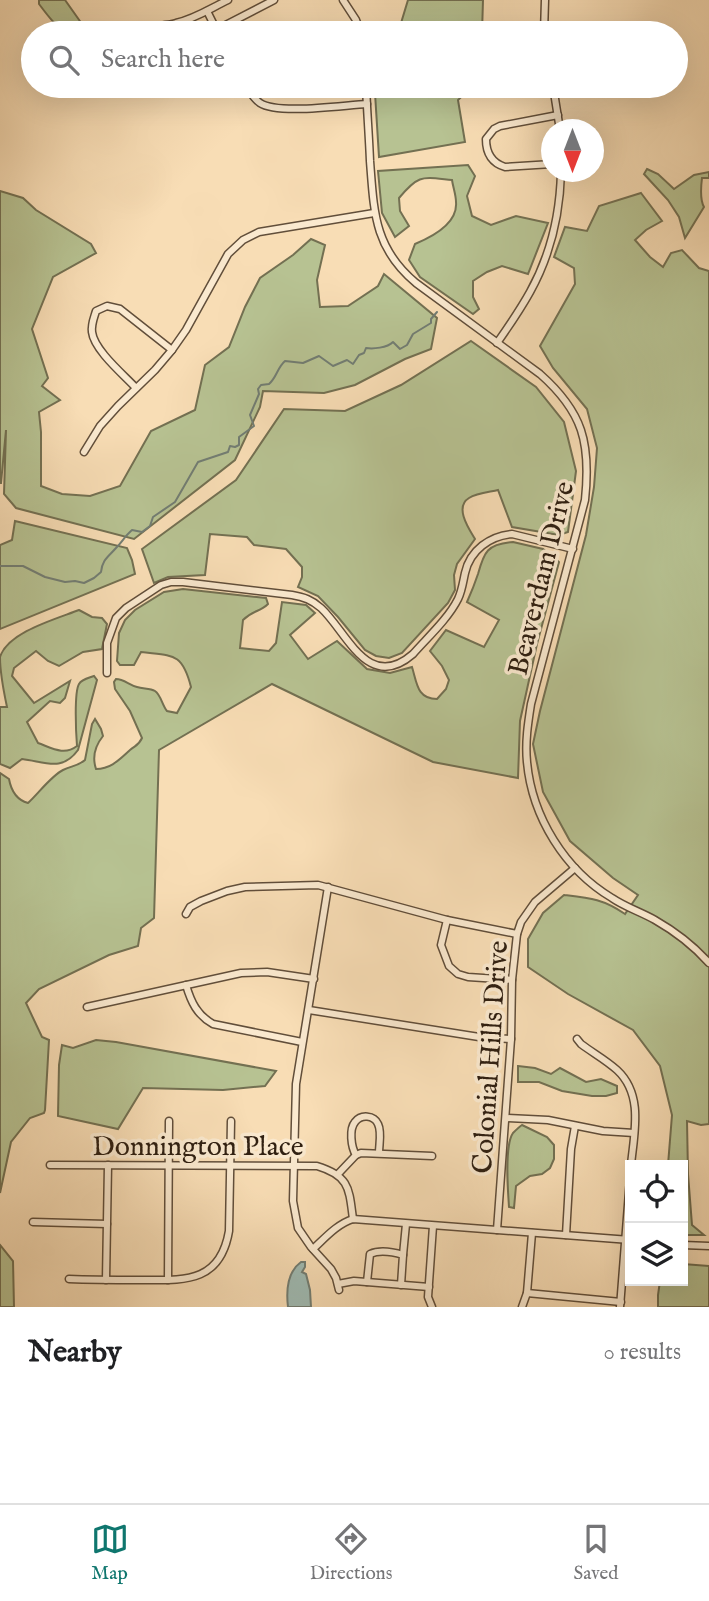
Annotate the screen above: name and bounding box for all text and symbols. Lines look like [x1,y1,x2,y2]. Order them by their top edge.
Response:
search box [21,21,688,98]
icon: search [45,41,83,79]
text: Search here [101,43,225,76]
north arrow [541,119,604,182]
street label: Beaverdam Drive [501,478,583,679]
street label: Colonial Hills Drive [466,939,517,1175]
street label: Donnington Place [92,1130,304,1165]
map controls [625,1160,688,1286]
button: locate [625,1160,688,1223]
button: layers [625,1223,688,1286]
text: Nearby [28,1334,121,1372]
text: 0 results [603,1338,681,1367]
tab: Map [91,1520,129,1586]
tab: Directions [310,1520,392,1586]
tab: Saved [573,1520,618,1586]

